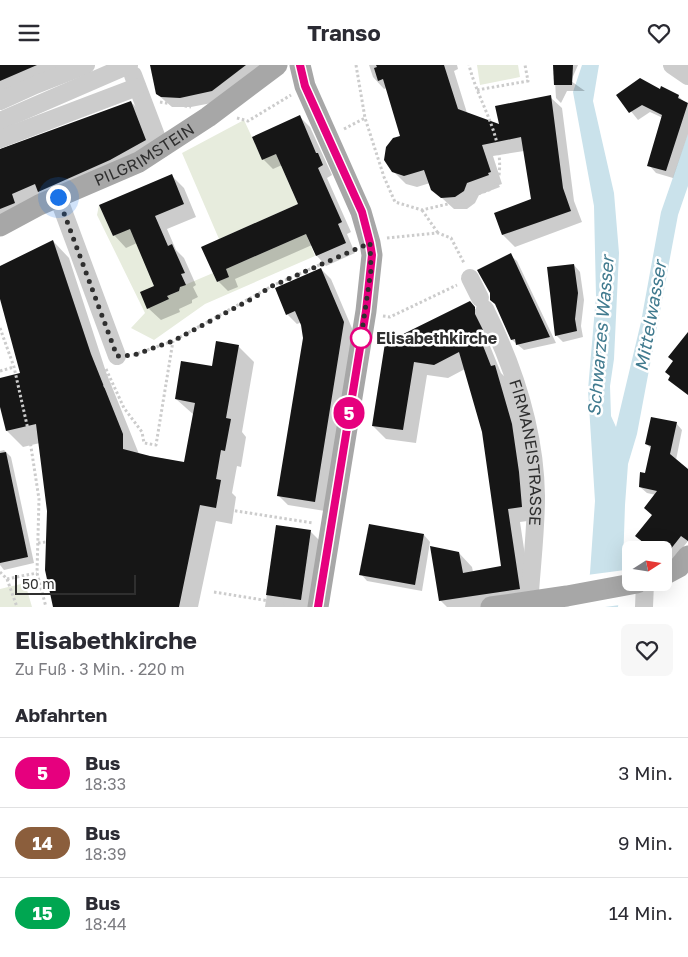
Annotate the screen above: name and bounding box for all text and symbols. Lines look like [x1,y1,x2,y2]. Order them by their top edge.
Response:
icon: menu [15,19,43,47]
text: Transo [307,19,381,46]
icon: heart [645,19,673,47]
street label: PILGRIMSTEIN [91,119,198,190]
your location [46,185,71,210]
water label: Schwarzes Wasser [582,252,618,417]
water label: Mittelwasser [629,256,671,373]
marker: Elisabethkirche [350,327,372,349]
place label: Elisabethkirche [376,328,497,348]
street label: FIRMANEISTRASSE [505,377,546,526]
line badge: 5 [333,397,365,429]
text: 5 [344,402,354,424]
north arrow [622,541,672,591]
map controls [622,541,672,591]
scale bar [15,572,136,595]
text: 50 m [22,575,55,592]
button: heart [621,624,673,676]
text: Elisabethkirche [15,625,197,654]
text: Zu Fuß · 3 Min. · 220 m [15,659,185,679]
text: Abfahrten [15,703,107,726]
text: Bus [85,751,120,774]
text: 3 Min. [618,761,673,784]
text: 5 [37,762,48,784]
text: 18:33 [85,774,126,794]
text: Bus [85,821,120,844]
text: 9 Min. [618,831,673,854]
text: 14 [32,832,53,854]
text: 18:39 [85,844,126,864]
text: Bus [85,891,120,914]
text: 14 Min. [609,901,673,924]
text: 15 [32,902,53,924]
text: 18:44 [85,914,127,934]

